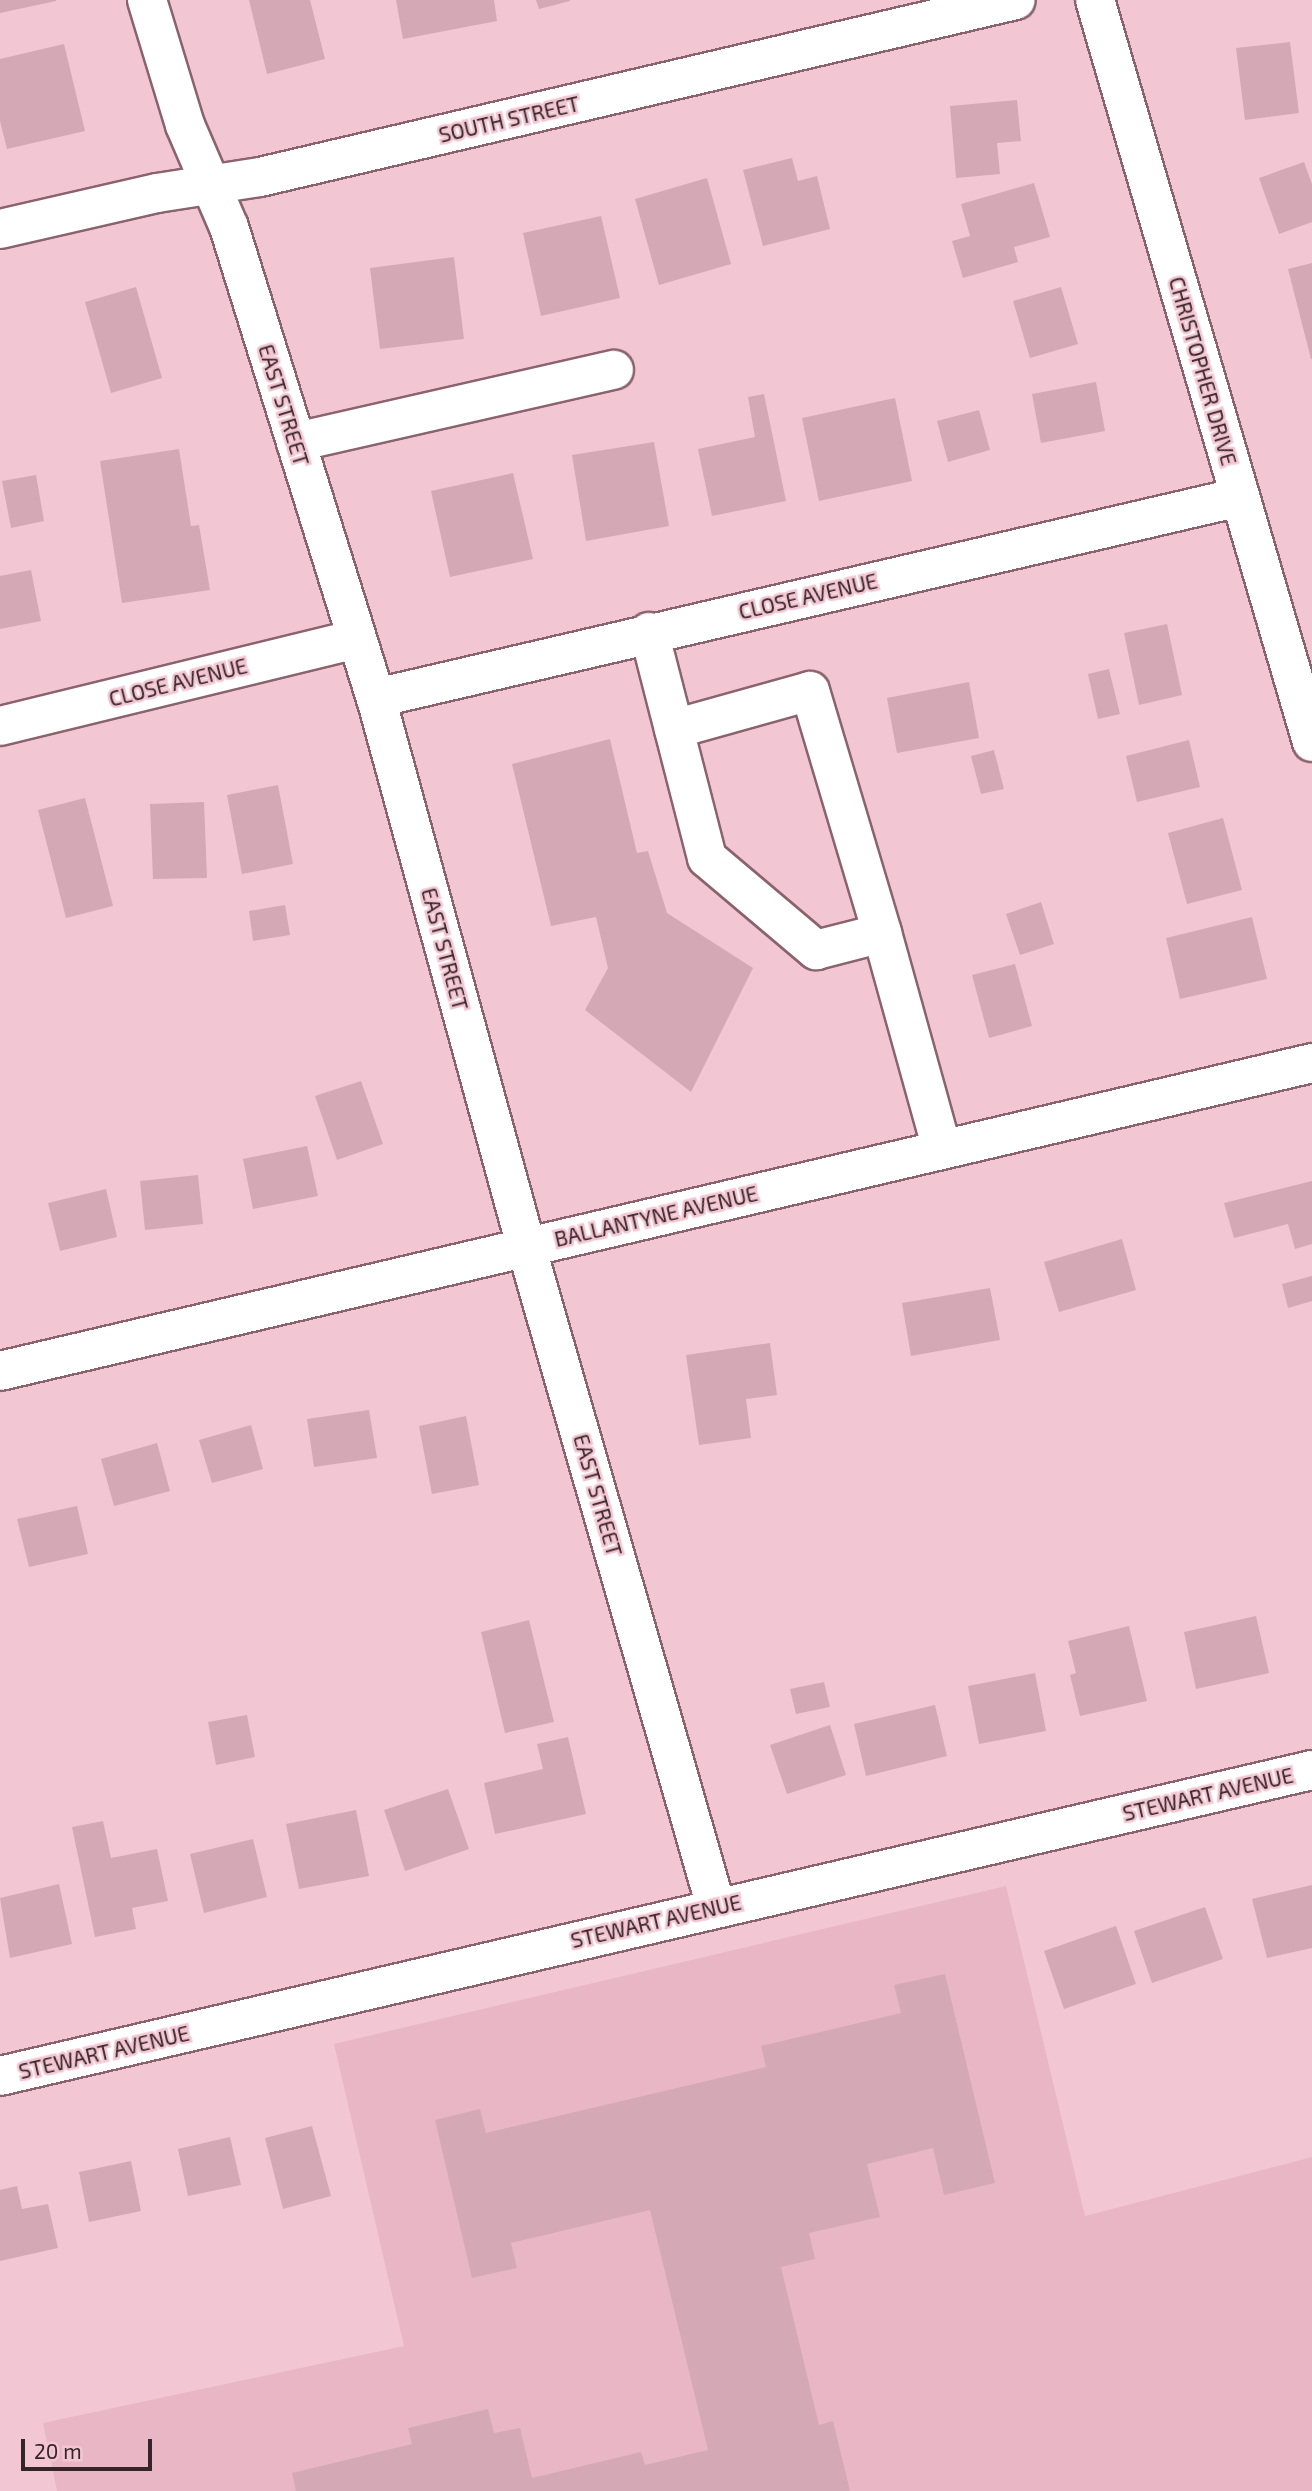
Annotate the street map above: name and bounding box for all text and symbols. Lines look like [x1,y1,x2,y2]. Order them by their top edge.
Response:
street label: SOUTH STREET [436,91,582,147]
street label: CHRISTOPHER DRIVE [1164,274,1242,468]
street label: EAST STREET [254,341,314,469]
street label: CLOSE AVENUE [736,568,880,624]
street label: CLOSE AVENUE [106,653,250,711]
street label: EAST STREET [417,885,473,1013]
street label: BALLANTYNE AVENUE [552,1180,760,1252]
street label: EAST STREET [568,1431,628,1559]
street label: STEWART AVENUE [1120,1762,1296,1826]
street label: STEWART AVENUE [568,1889,744,1953]
street label: STEWART AVENUE [16,2020,192,2084]
scale bar [24,2424,156,2468]
text: 20 m [34,2438,82,2463]

